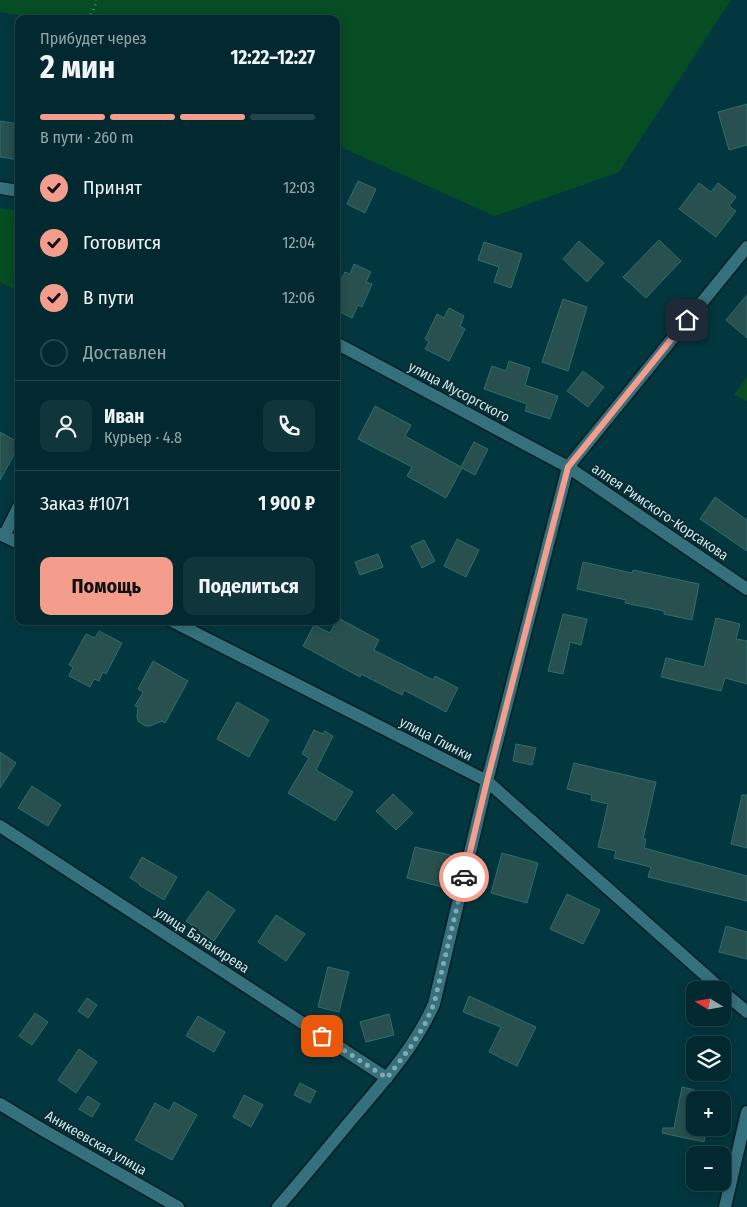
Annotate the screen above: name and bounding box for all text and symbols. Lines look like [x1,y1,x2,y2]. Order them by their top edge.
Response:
text: Прибудет через [40,29,147,48]
text: 12:22–12:27 [231,46,315,69]
text: 2 мин [40,48,115,86]
text: В пути · 260 m [40,128,134,147]
icon: check [40,174,68,202]
text: Принят [83,176,142,199]
text: 12:03 [283,178,315,197]
icon: check [40,229,68,257]
text: Готовится [83,231,161,254]
text: 12:04 [282,233,315,252]
icon: check [40,284,68,312]
text: В пути [83,286,134,309]
text: 12:06 [282,288,315,307]
pin [666,299,708,341]
icon: home [673,306,701,334]
text: Доставлен [83,341,167,364]
street label: улица Мусоргского [405,358,513,426]
button: person [40,400,92,452]
button: phone [263,400,315,452]
text: Иван [104,405,144,428]
text: Курьер · 4.8 [104,428,182,447]
street label: аллея Римского-Корсакова [588,460,732,564]
text: Заказ #1071 [40,492,130,515]
text: 1 900 ₽ [258,492,315,515]
button: Помощь [40,557,173,615]
button: Поделиться [183,557,315,615]
street label: улица Глинки [397,713,475,765]
courier [439,852,489,902]
icon: car [450,863,478,891]
street label: улица Балакирева [152,903,252,977]
north arrow [686,981,731,1026]
map controls [686,981,731,1191]
pin [301,1015,343,1057]
icon: bag [308,1022,336,1050]
button: layers [686,1036,731,1081]
button: + [686,1091,731,1136]
street label: Аникеевская улица [42,1107,150,1179]
button: − [686,1146,731,1191]

